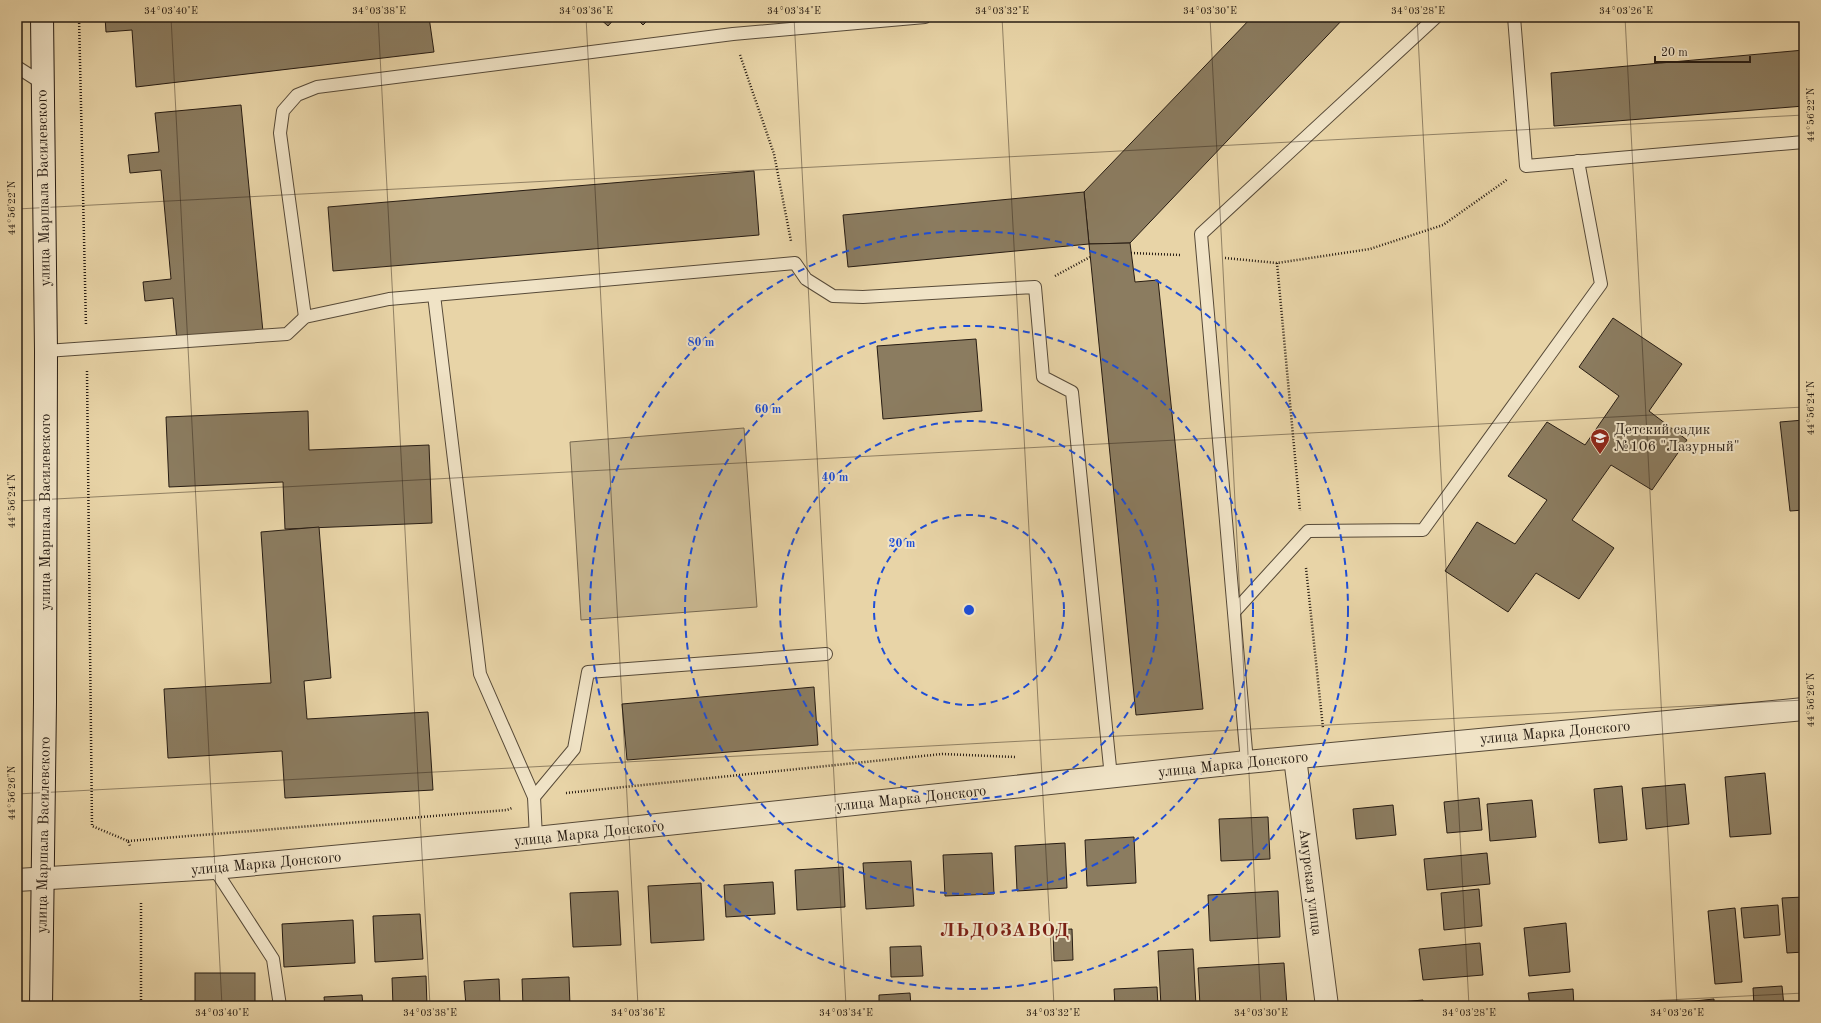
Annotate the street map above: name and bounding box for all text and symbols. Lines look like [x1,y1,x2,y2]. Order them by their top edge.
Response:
text: 34°03'40"E [144,6,198,16]
text: 34°03'38"E [352,6,406,16]
text: 34°03'36"E [559,6,613,16]
text: 34°03'34"E [767,6,821,16]
text: 34°03'32"E [975,6,1029,16]
text: 34°03'30"E [1183,6,1237,16]
text: 34°03'28"E [1391,6,1445,16]
text: 34°03'26"E [1599,6,1653,16]
scale bar [1655,38,1750,64]
text: 20 m [1661,47,1688,59]
text: 44°56'22"N [1806,87,1816,142]
street label: улица Маршала Василевского [35,89,54,287]
text: 44°56'22"N [7,180,17,235]
text: 80 m [688,337,715,349]
text: 44°56'24"N [1806,380,1816,435]
text: 60 m [755,404,782,416]
street label: улица Маршала Василевского [39,413,54,611]
place label: Детский садик №106 "Лазурный" [1614,423,1740,455]
school or university icon: Детский садик №106 "Лазурный" [1589,427,1611,455]
text: 40 m [822,472,849,484]
text: 44°56'24"N [7,473,17,528]
text: 20 m [889,538,916,550]
centre of rings [962,603,976,617]
text: 44°56'26"N [1806,672,1816,727]
street label: улица Марка Донского [1479,719,1631,748]
street label: улица Маршала Василевского [35,736,54,934]
street label: улица Марка Донского [1157,750,1309,781]
text: 44°56'26"N [7,765,17,820]
street label: улица Марка Донского [835,784,987,815]
street label: улица Марка Донского [513,819,665,850]
street label: Амурская улица [1296,828,1324,937]
street label: улица Марка Донского [190,850,342,879]
district label: ЛЬДОЗАВОД [940,922,1070,941]
text: 34°03'40"E [195,1008,249,1018]
text: 34°03'38"E [403,1008,457,1018]
text: 34°03'36"E [611,1008,665,1018]
text: 34°03'34"E [819,1008,873,1018]
text: 34°03'32"E [1026,1008,1080,1018]
text: 34°03'30"E [1234,1008,1288,1018]
text: 34°03'28"E [1442,1008,1496,1018]
text: 34°03'26"E [1650,1008,1704,1018]

